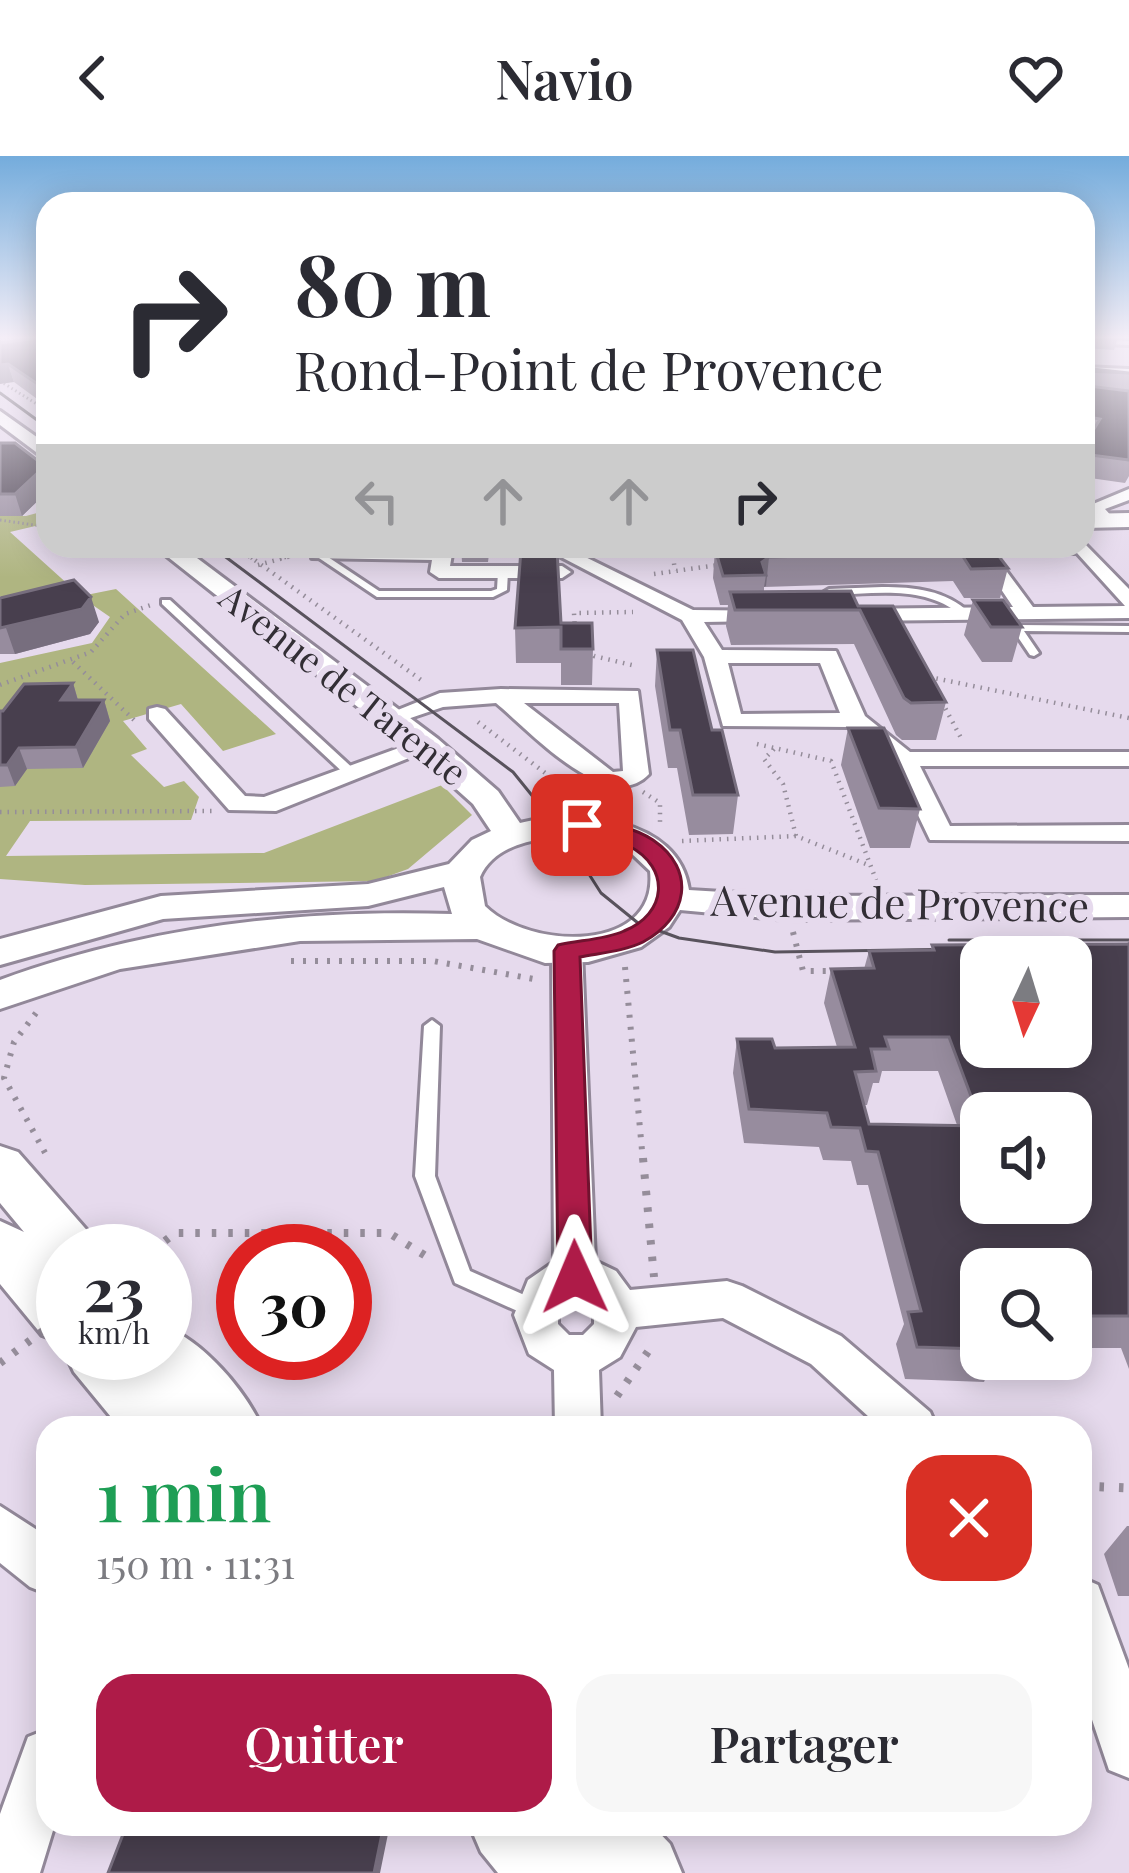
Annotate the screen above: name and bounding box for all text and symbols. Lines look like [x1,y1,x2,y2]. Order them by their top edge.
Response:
text: Navio [495,42,634,114]
icon: back [60,45,126,111]
icon: heart [1003,45,1069,111]
text: 80 m [294,226,491,338]
icon: right [96,240,252,396]
text: Rond-Point de Provence [294,333,884,405]
icon: left [344,468,410,534]
icon: ahead [470,468,536,534]
icon: ahead [596,468,662,534]
icon: right [722,468,788,534]
street label: Avenue de Tarente [210,571,478,795]
pin [531,774,633,876]
icon: arrive [549,792,615,858]
street label: Avenue de Provence [709,871,1090,933]
north arrow [960,936,1092,1068]
map controls [960,936,1092,1380]
button: sound [960,1092,1092,1224]
position arrow [512,1214,638,1340]
speed limit sign: 30 [216,1224,372,1380]
text: 23 [84,1247,144,1327]
button: search [960,1248,1092,1380]
text: km/h [78,1312,150,1352]
text: 1 min [96,1444,271,1540]
button: close [906,1455,1032,1581]
text: 150 m · 11:31 [96,1537,295,1589]
button: Quitter [96,1674,552,1812]
button: Partager [576,1674,1032,1812]

